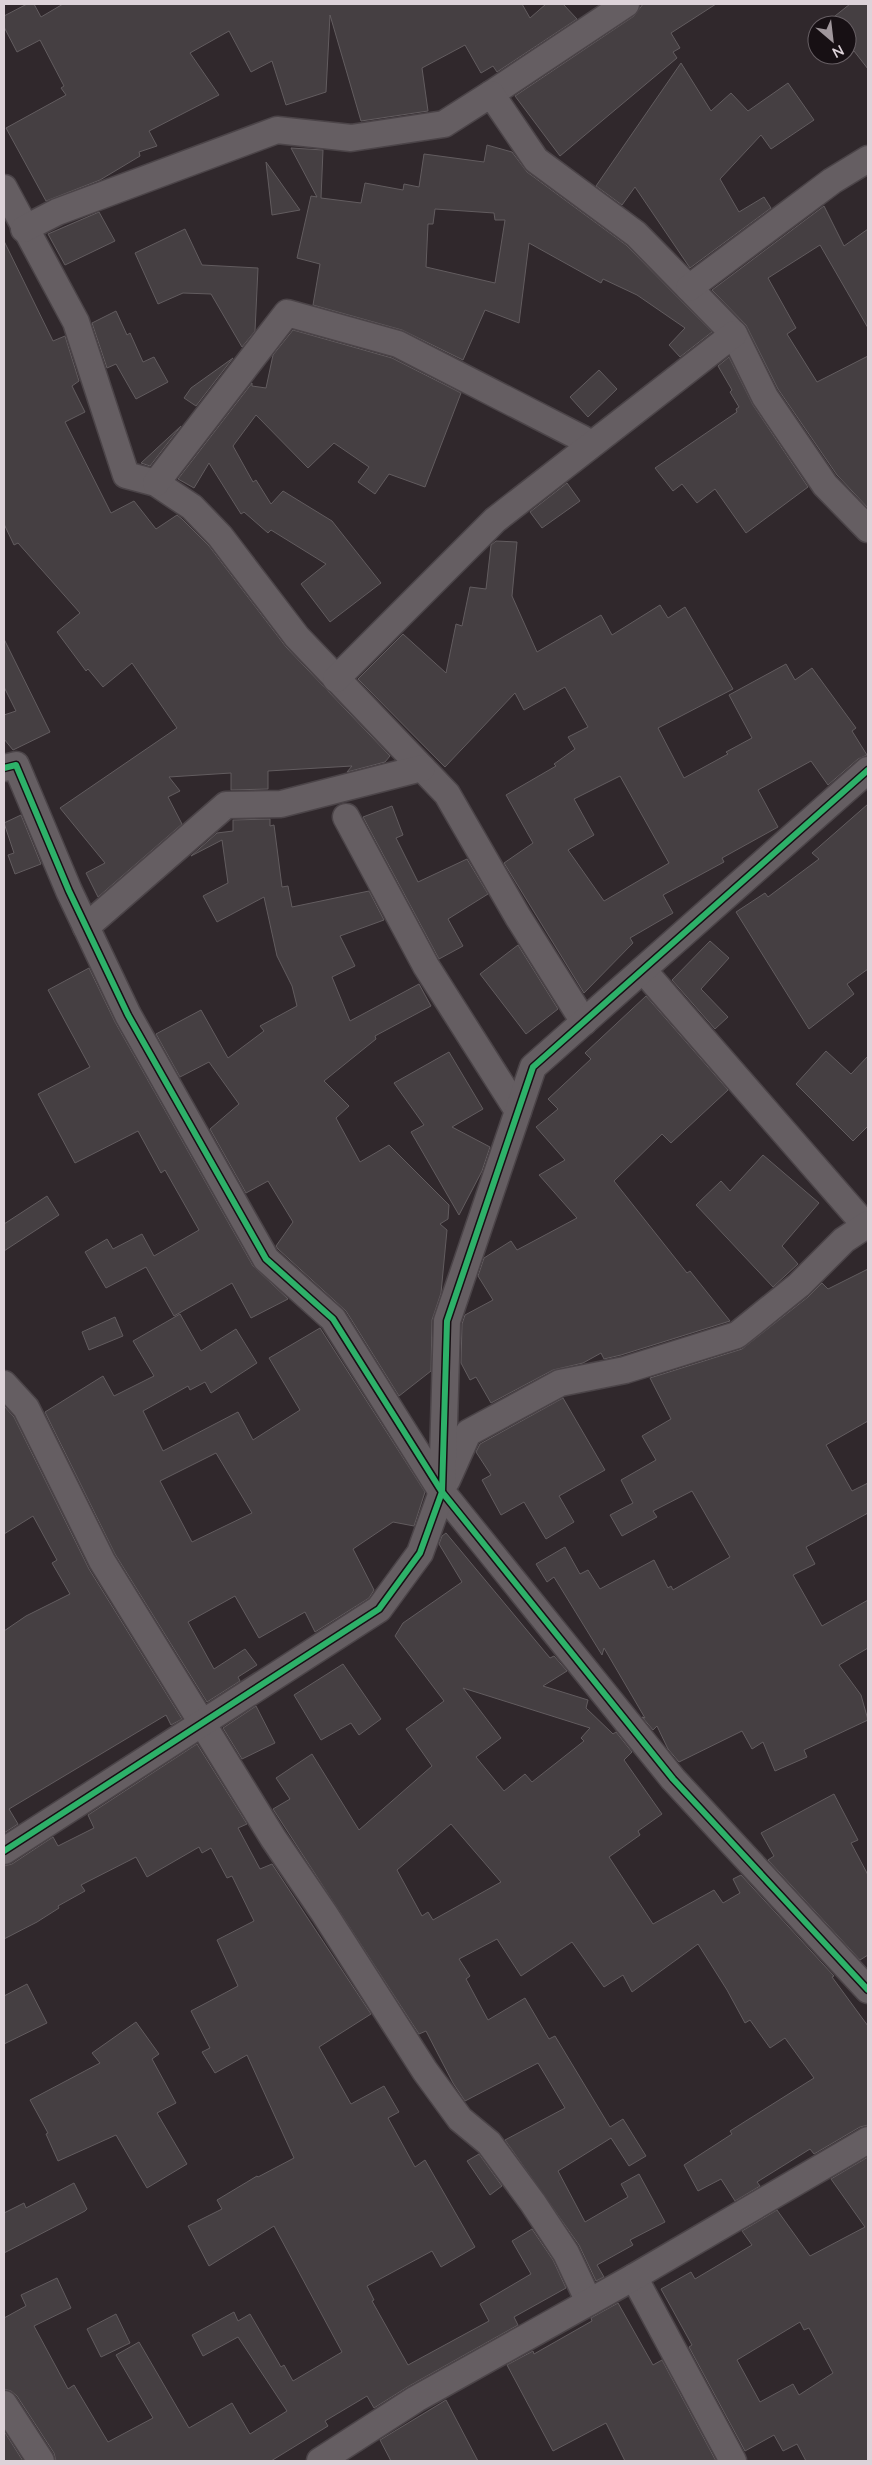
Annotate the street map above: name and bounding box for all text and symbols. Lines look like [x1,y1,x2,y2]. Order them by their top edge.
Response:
north arrow [807,15,857,65]
text: N [830,42,847,62]

